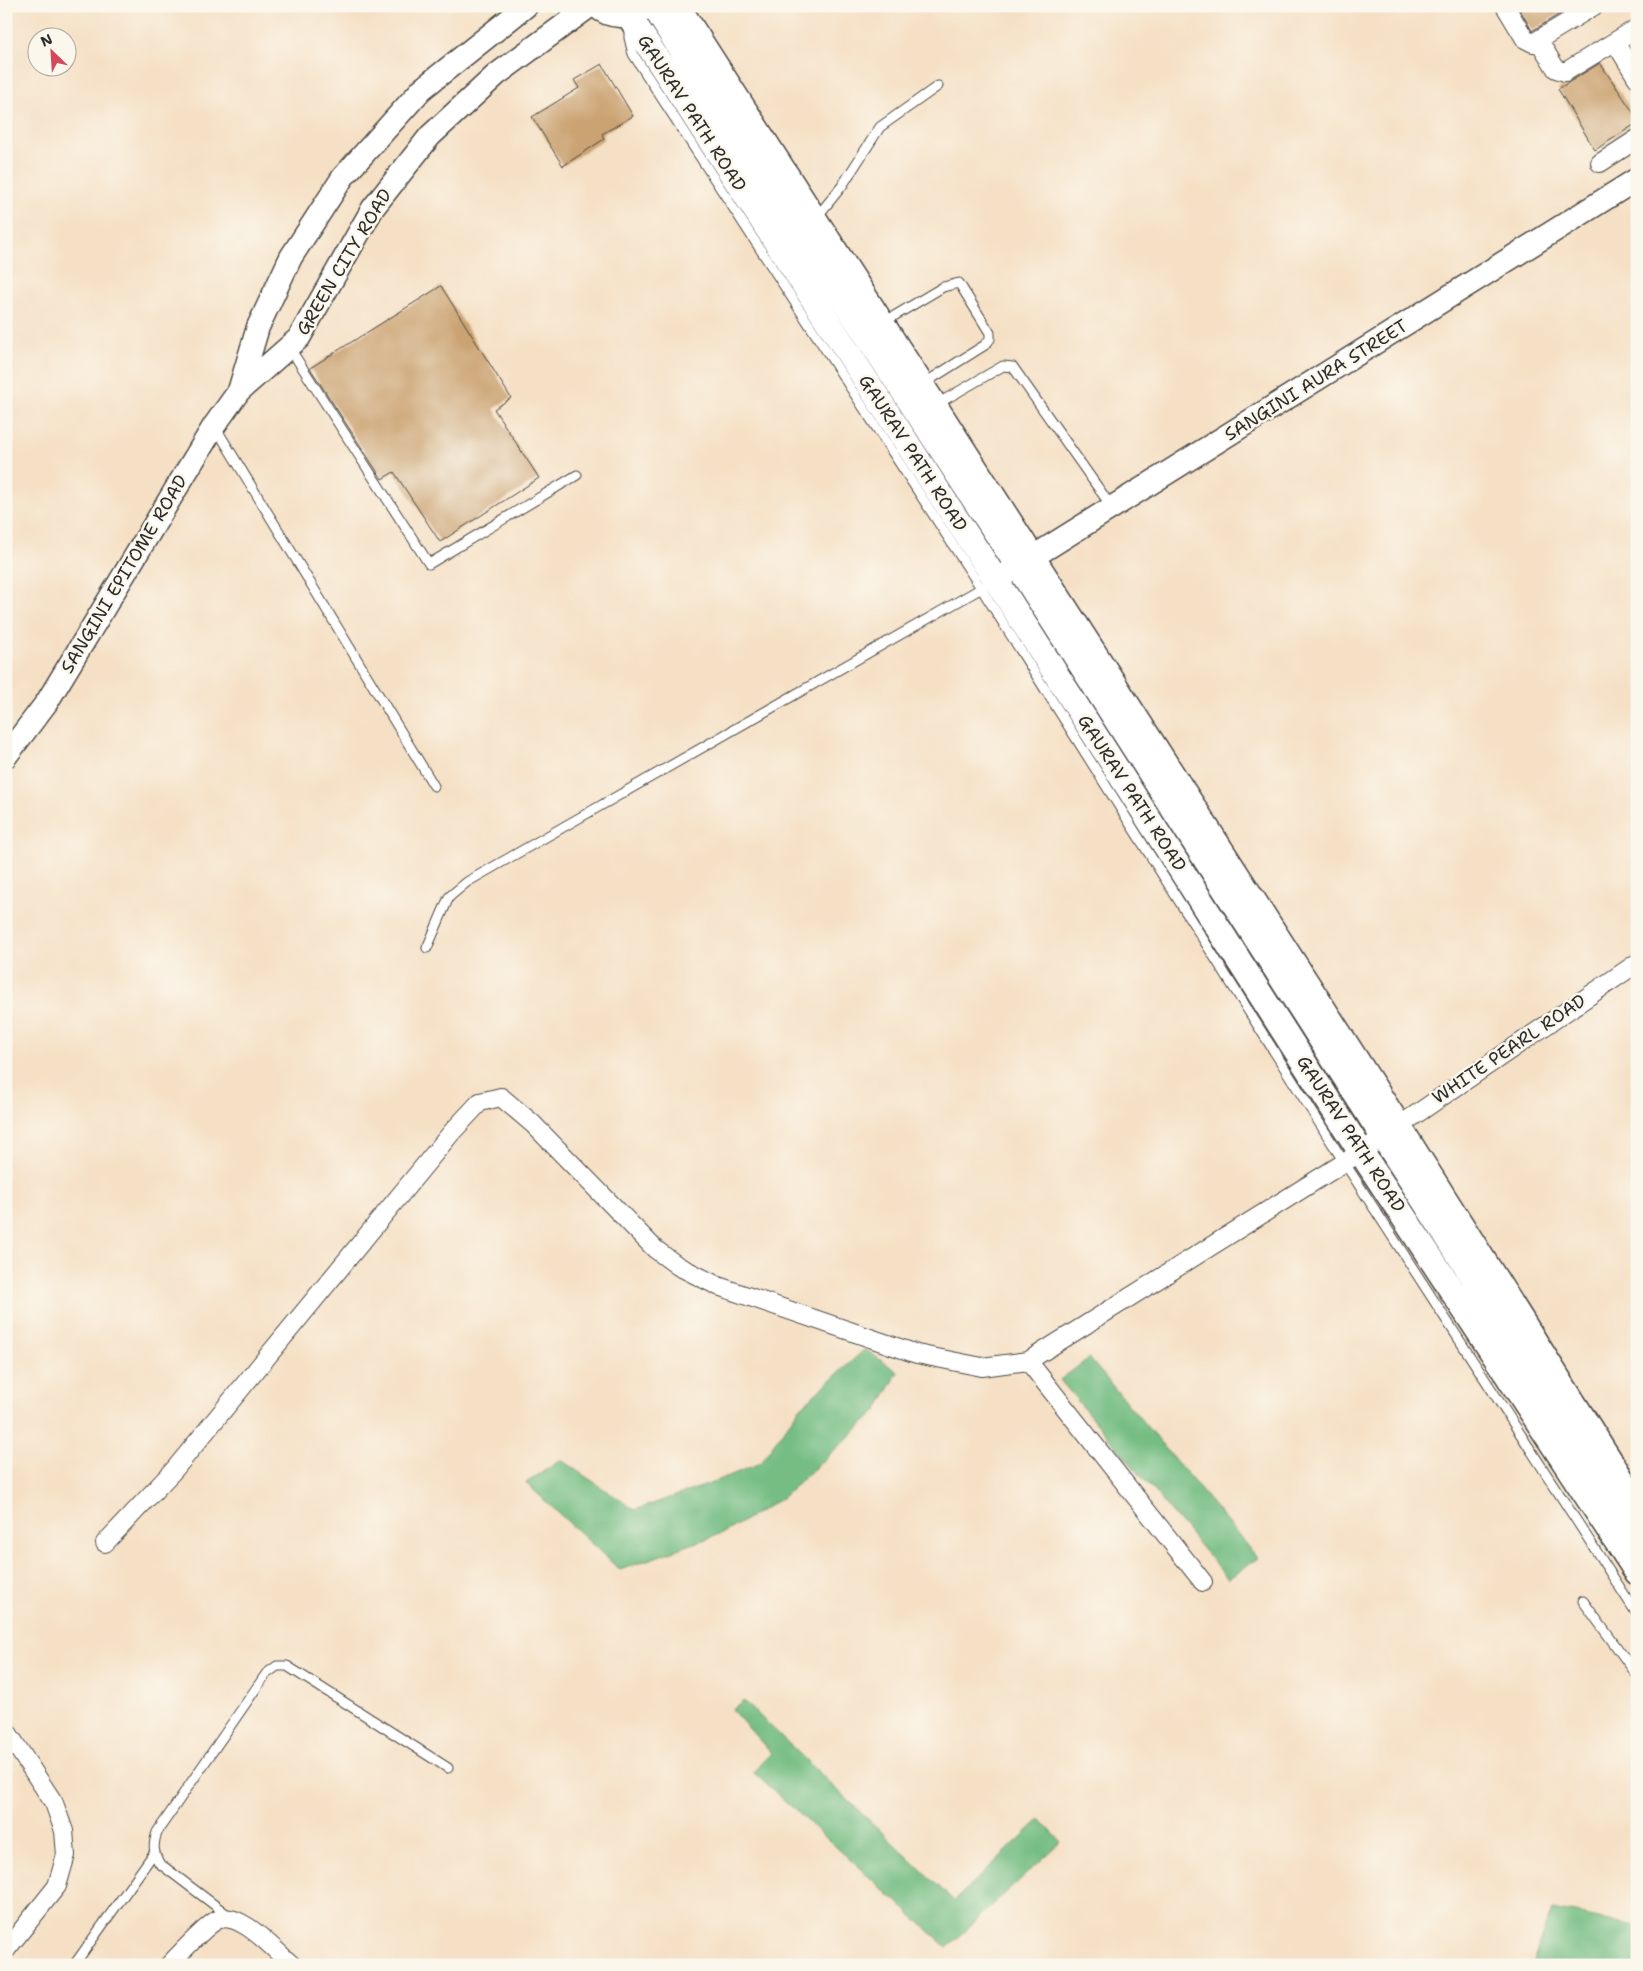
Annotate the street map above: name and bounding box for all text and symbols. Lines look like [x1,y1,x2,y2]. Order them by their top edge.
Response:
north arrow [28,28,78,78]
text: N [38,30,55,51]
street label: GAURAV PATH ROAD [632,30,752,196]
street label: GREEN CITY ROAD [291,184,397,340]
street label: SANGINI AURA STREET [1220,314,1412,446]
street label: GAURAV PATH ROAD [853,370,973,536]
street label: SANGINI EPITOME ROAD [55,470,193,678]
street label: GAURAV PATH ROAD [1072,710,1192,876]
street label: WHITE PEARL ROAD [1427,989,1591,1109]
street label: GAURAV PATH ROAD [1291,1051,1411,1217]

